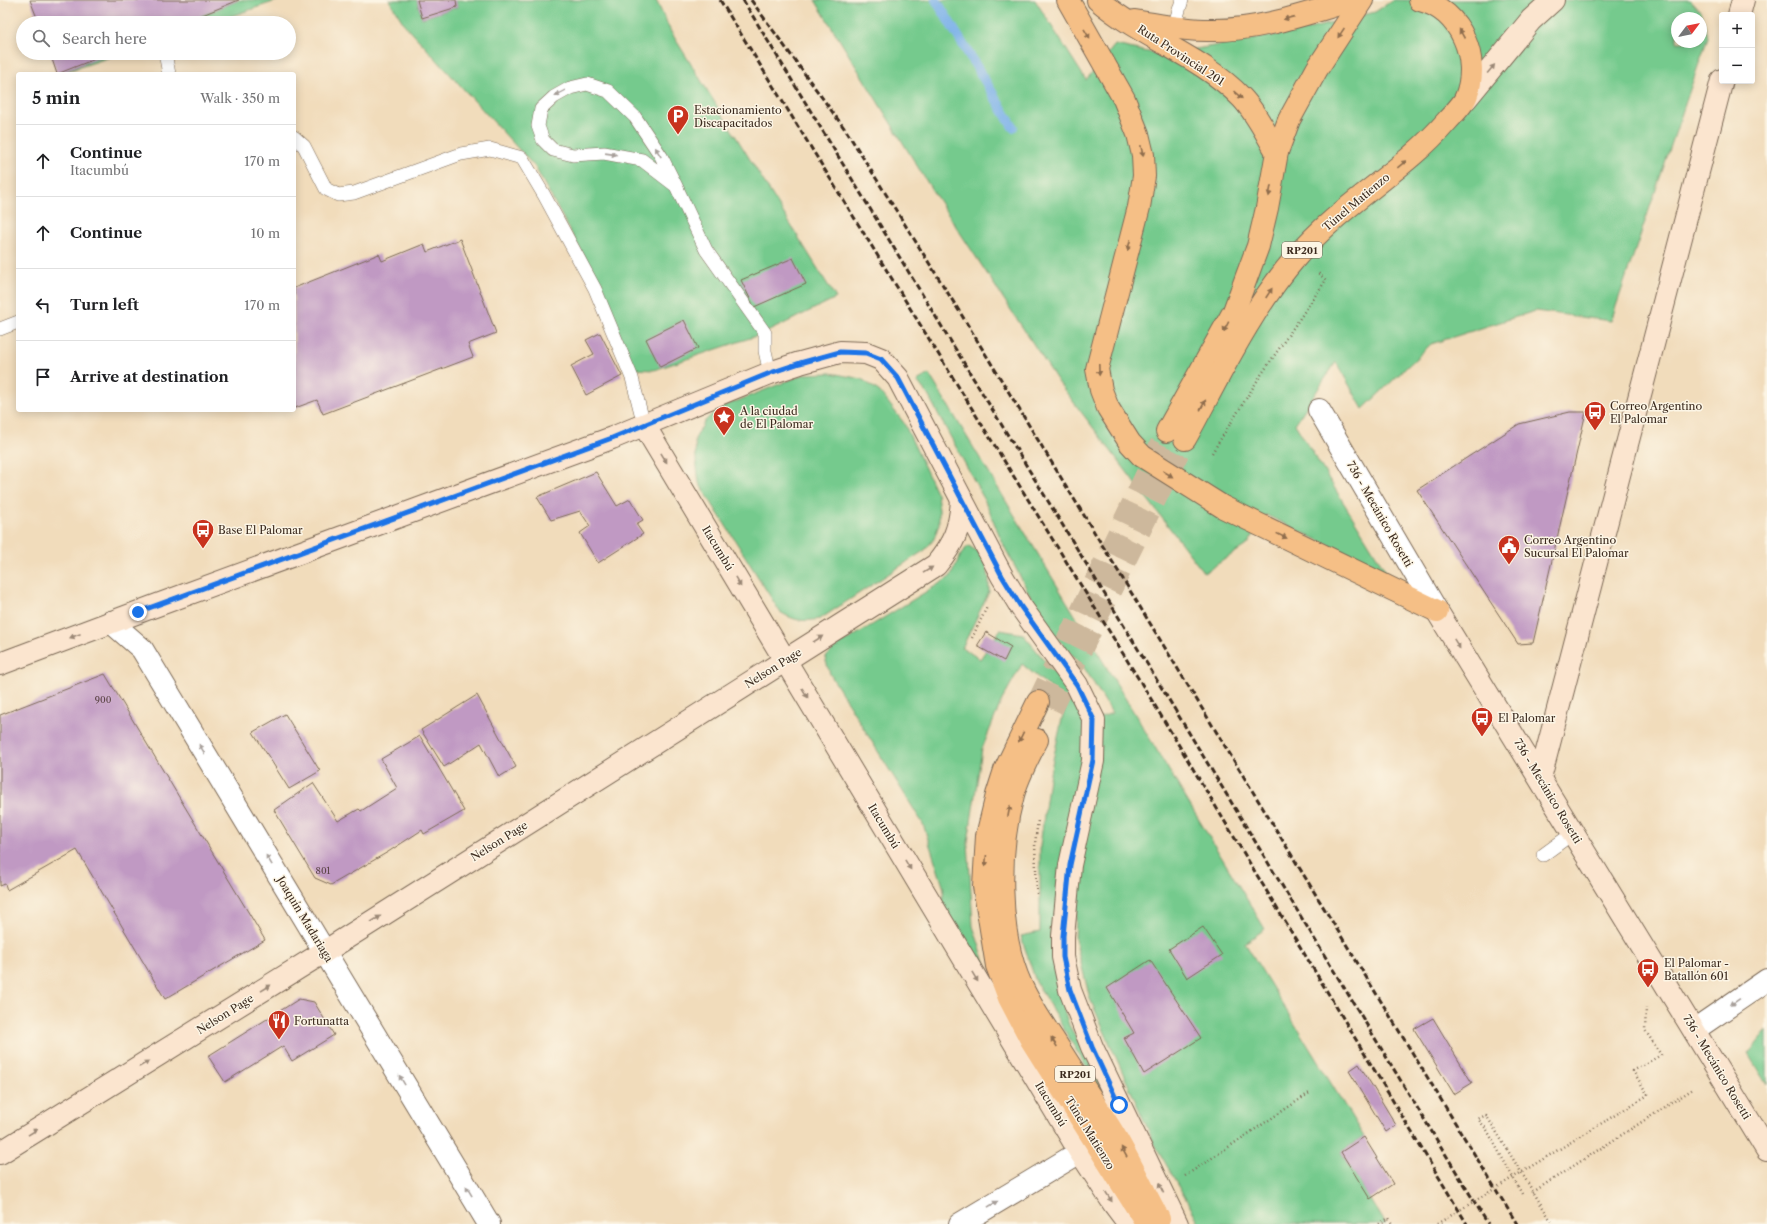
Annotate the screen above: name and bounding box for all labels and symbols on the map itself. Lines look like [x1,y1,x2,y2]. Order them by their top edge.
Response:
north arrow [1671,12,1707,48]
one-way arrow [1283,15,1295,21]
street label: Ruta Provincial 201 [1135,22,1227,89]
one-way arrow [1337,27,1345,38]
one-way arrow [1084,28,1091,40]
one-way arrow [1458,28,1465,40]
one-way arrow [1486,63,1495,74]
one-way arrow [554,90,566,96]
one-way arrow [1233,90,1243,100]
parking icon: Estacionamiento Discapacitados [665,103,691,136]
place label: Estacionamiento Discapacitados [694,103,782,130]
one-way arrow [1140,145,1146,157]
one-way arrow [654,147,662,157]
one-way arrow [605,151,617,157]
one-way arrow [1396,159,1407,168]
street label: Túnel Matienzo [1320,170,1393,234]
one-way arrow [1267,185,1273,197]
one-way arrow [1126,239,1132,251]
road number: RP201 [1282,242,1322,258]
one-way arrow [1265,287,1273,298]
one-way arrow [1222,321,1229,333]
one-way arrow [1095,364,1102,377]
one-way arrow [1200,399,1207,411]
bus stop icon: Correo Argentino El Palomar [1582,399,1608,432]
place label: Correo Argentino El Palomar [1610,399,1702,426]
place icon: A la ciudad de El Palomar [711,404,737,437]
place label: A la ciudad de El Palomar [739,404,814,431]
one-way arrow [661,452,668,464]
street label: 736 - Mecánico Rosetti [1344,459,1416,570]
one-way arrow [1163,470,1174,477]
bus stop icon: Base El Palomar [190,517,216,550]
place label: Base El Palomar [218,523,303,537]
street label: Itacumbú [699,523,737,573]
one-way arrow [1277,533,1288,539]
public building icon: Correo Argentino Sucursal El Palomar [1496,533,1522,566]
place label: Correo Argentino Sucursal El Palomar [1524,533,1629,560]
one-way arrow [922,566,934,573]
one-way arrow [734,577,742,587]
route end [129,603,147,621]
one-way arrow [69,634,81,640]
one-way arrow [813,635,823,643]
one-way arrow [1453,639,1461,649]
street label: Nelson Page [742,645,804,691]
one-way arrow [802,687,809,699]
house number: 900 [95,694,112,705]
bus stop icon: El Palomar [1469,705,1495,738]
place label: El Palomar [1498,711,1556,725]
one-way arrow [1018,731,1024,743]
street label: 736 - Mecánico Rosetti [1511,736,1585,847]
one-way arrow [199,743,206,755]
street label: Itacumbú [865,801,903,851]
one-way arrow [1007,805,1013,817]
street label: Nelson Page [468,818,530,864]
one-way arrow [266,854,273,866]
one-way arrow [982,855,989,867]
one-way arrow [904,859,911,871]
house number: 801 [316,865,331,876]
street label: Joaquín Madariaga [273,872,336,965]
one-way arrow [371,915,381,923]
bus stop icon: El Palomar - Batallón 601 [1635,956,1661,989]
place label: El Palomar - Batallón 601 [1664,956,1729,983]
one-way arrow [971,971,978,983]
one-way arrow [260,985,272,992]
street label: Nelson Page [194,991,256,1037]
one-way arrow [1730,998,1740,1006]
restaurant icon: Fortunatta [266,1008,292,1041]
street label: 736 - Mecánico Rosetti [1680,1012,1754,1123]
place label: Fortunatta [294,1014,349,1028]
one-way arrow [1051,1036,1058,1048]
one-way arrow [139,1060,149,1068]
road number: RP201 [1055,1066,1095,1082]
one-way arrow [398,1074,405,1085]
street label: Itacumbú [1032,1079,1070,1129]
street label: Túnel Matienzo [1062,1094,1118,1172]
route start [1110,1096,1128,1114]
one-way arrow [27,1129,39,1136]
one-way arrow [1120,1146,1127,1158]
one-way arrow [1158,1183,1164,1194]
one-way arrow [465,1186,473,1196]
one-way arrow [1105,1191,1112,1203]
one-way arrow [988,1200,998,1208]

